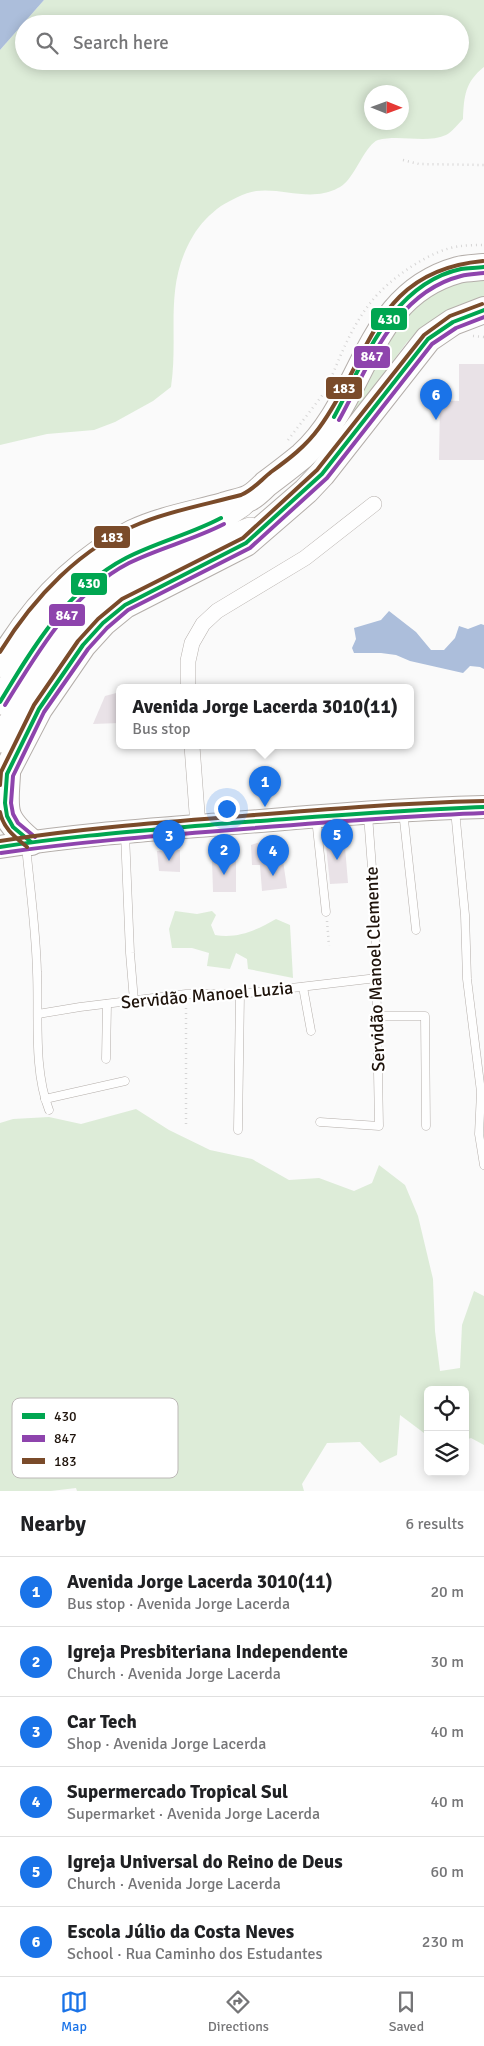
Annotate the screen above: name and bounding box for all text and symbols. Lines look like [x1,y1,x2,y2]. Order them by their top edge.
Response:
search box [15,15,469,70]
icon: search [33,29,61,57]
text: Search here [73,31,169,55]
north arrow [364,85,409,130]
line badge: 430 [370,307,408,331]
text: 430 [378,311,401,328]
line badge: 847 [353,345,391,369]
text: 847 [361,348,384,365]
line badge: 183 [325,376,363,400]
pin: 6 [420,379,452,420]
text: 183 [333,380,355,397]
line badge: 183 [93,525,131,549]
text: 183 [101,529,123,546]
line badge: 430 [70,572,108,596]
text: 430 [78,575,101,592]
line badge: 847 [48,603,86,627]
text: 847 [56,607,79,624]
popup [116,684,414,749]
text: Avenida Jorge Lacerda 3010(11) [132,695,398,719]
text: Bus stop [132,719,190,739]
pin: 1 [249,766,281,807]
your location [214,796,240,822]
pin: 5 [321,819,353,860]
pin: 3 [153,820,185,861]
pin: 2 [208,834,240,875]
pin: 4 [257,835,289,876]
street label: Servidão Manoel Clemente [360,866,390,1072]
street label: Servidão Manoel Luzia [120,977,294,1013]
map controls [424,1386,469,1476]
button: locate [424,1386,469,1431]
legend [12,1398,178,1478]
text: 430 [54,1408,77,1425]
text: 847 [54,1430,77,1447]
button: layers [424,1431,469,1476]
text: 183 [54,1453,77,1470]
text: Nearby [20,1511,86,1537]
text: 6 results [405,1514,464,1534]
text: Avenida Jorge Lacerda 3010(11) [67,1570,333,1594]
text: 1 [32,1582,40,1602]
text: 20 m [430,1582,464,1602]
text: Bus stop · Avenida Jorge Lacerda [67,1594,290,1614]
text: Igreja Presbiteriana Independente [67,1640,348,1664]
text: 2 [32,1652,40,1672]
text: 30 m [430,1652,464,1672]
text: Church · Avenida Jorge Lacerda [67,1664,281,1684]
text: Car Tech [67,1710,137,1734]
text: 3 [32,1722,40,1742]
text: 40 m [430,1722,464,1742]
text: Shop · Avenida Jorge Lacerda [67,1734,266,1754]
text: Supermercado Tropical Sul [67,1780,288,1804]
text: 4 [32,1792,40,1812]
text: 40 m [430,1792,464,1812]
text: Supermarket · Avenida Jorge Lacerda [67,1804,320,1824]
text: Igreja Universal do Reino de Deus [67,1850,343,1874]
text: 5 [32,1862,40,1882]
text: 60 m [430,1862,464,1882]
text: Church · Avenida Jorge Lacerda [67,1874,281,1894]
text: Escola Júlio da Costa Neves [67,1920,294,1944]
text: 6 [32,1932,40,1952]
text: 230 m [422,1932,464,1952]
text: School · Rua Caminho dos Estudantes [67,1944,323,1964]
tab: Map [60,1988,88,2035]
tab: Directions [208,1988,269,2035]
tab: Saved [389,1988,424,2035]

